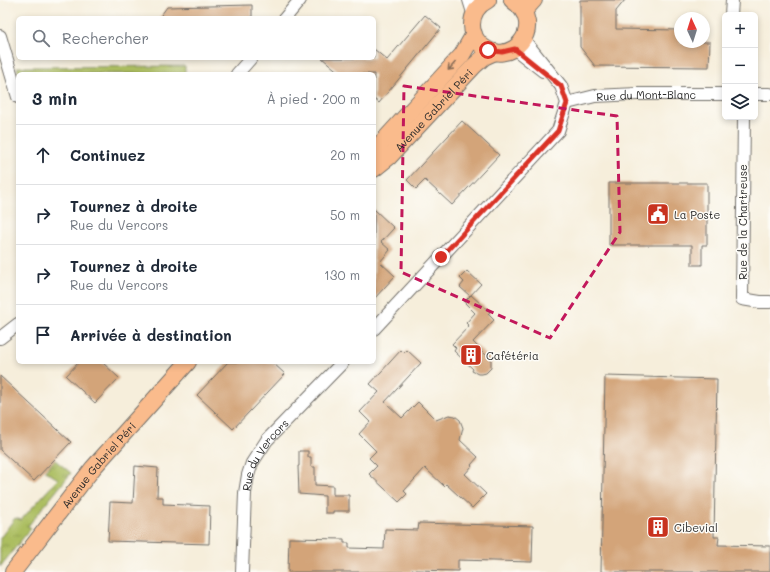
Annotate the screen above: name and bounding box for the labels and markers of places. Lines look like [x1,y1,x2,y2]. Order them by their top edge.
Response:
public building icon: La Poste [645,201,671,227]
place label: La Poste [674,207,721,222]
building icon: Cafétéria [458,342,484,368]
place label: Cafétéria [486,348,539,363]
building icon: Cibevial [645,514,671,540]
place label: Cibevial [674,520,718,535]

